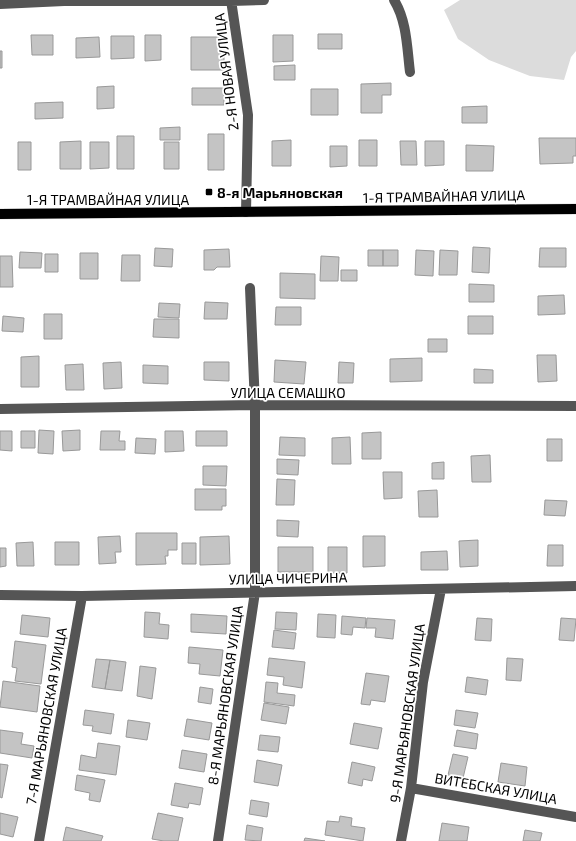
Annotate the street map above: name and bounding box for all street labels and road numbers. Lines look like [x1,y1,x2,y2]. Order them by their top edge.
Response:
street label: 2-Я НОВАЯ УЛИЦА [210,12,242,132]
street label: 1-Я ТРАМВАЙНАЯ УЛИЦА [363,186,526,206]
street label: 1-Я ТРАМВАЙНАЯ УЛИЦА [27,191,189,208]
street label: УЛИЦА СЕМАШКО [231,384,346,401]
street label: УЛИЦА ЧИЧЕРИНА [229,568,348,588]
street label: 8-Я МАРЬЯНОВСКАЯ УЛИЦА [204,604,246,786]
street label: 9-Я МАРЬЯНОВСКАЯ УЛИЦА [386,622,428,804]
street label: 7-Я МАРЬЯНОВСКАЯ УЛИЦА [22,626,70,806]
street label: ВИТЕБСКАЯ УЛИЦА [433,769,559,807]

